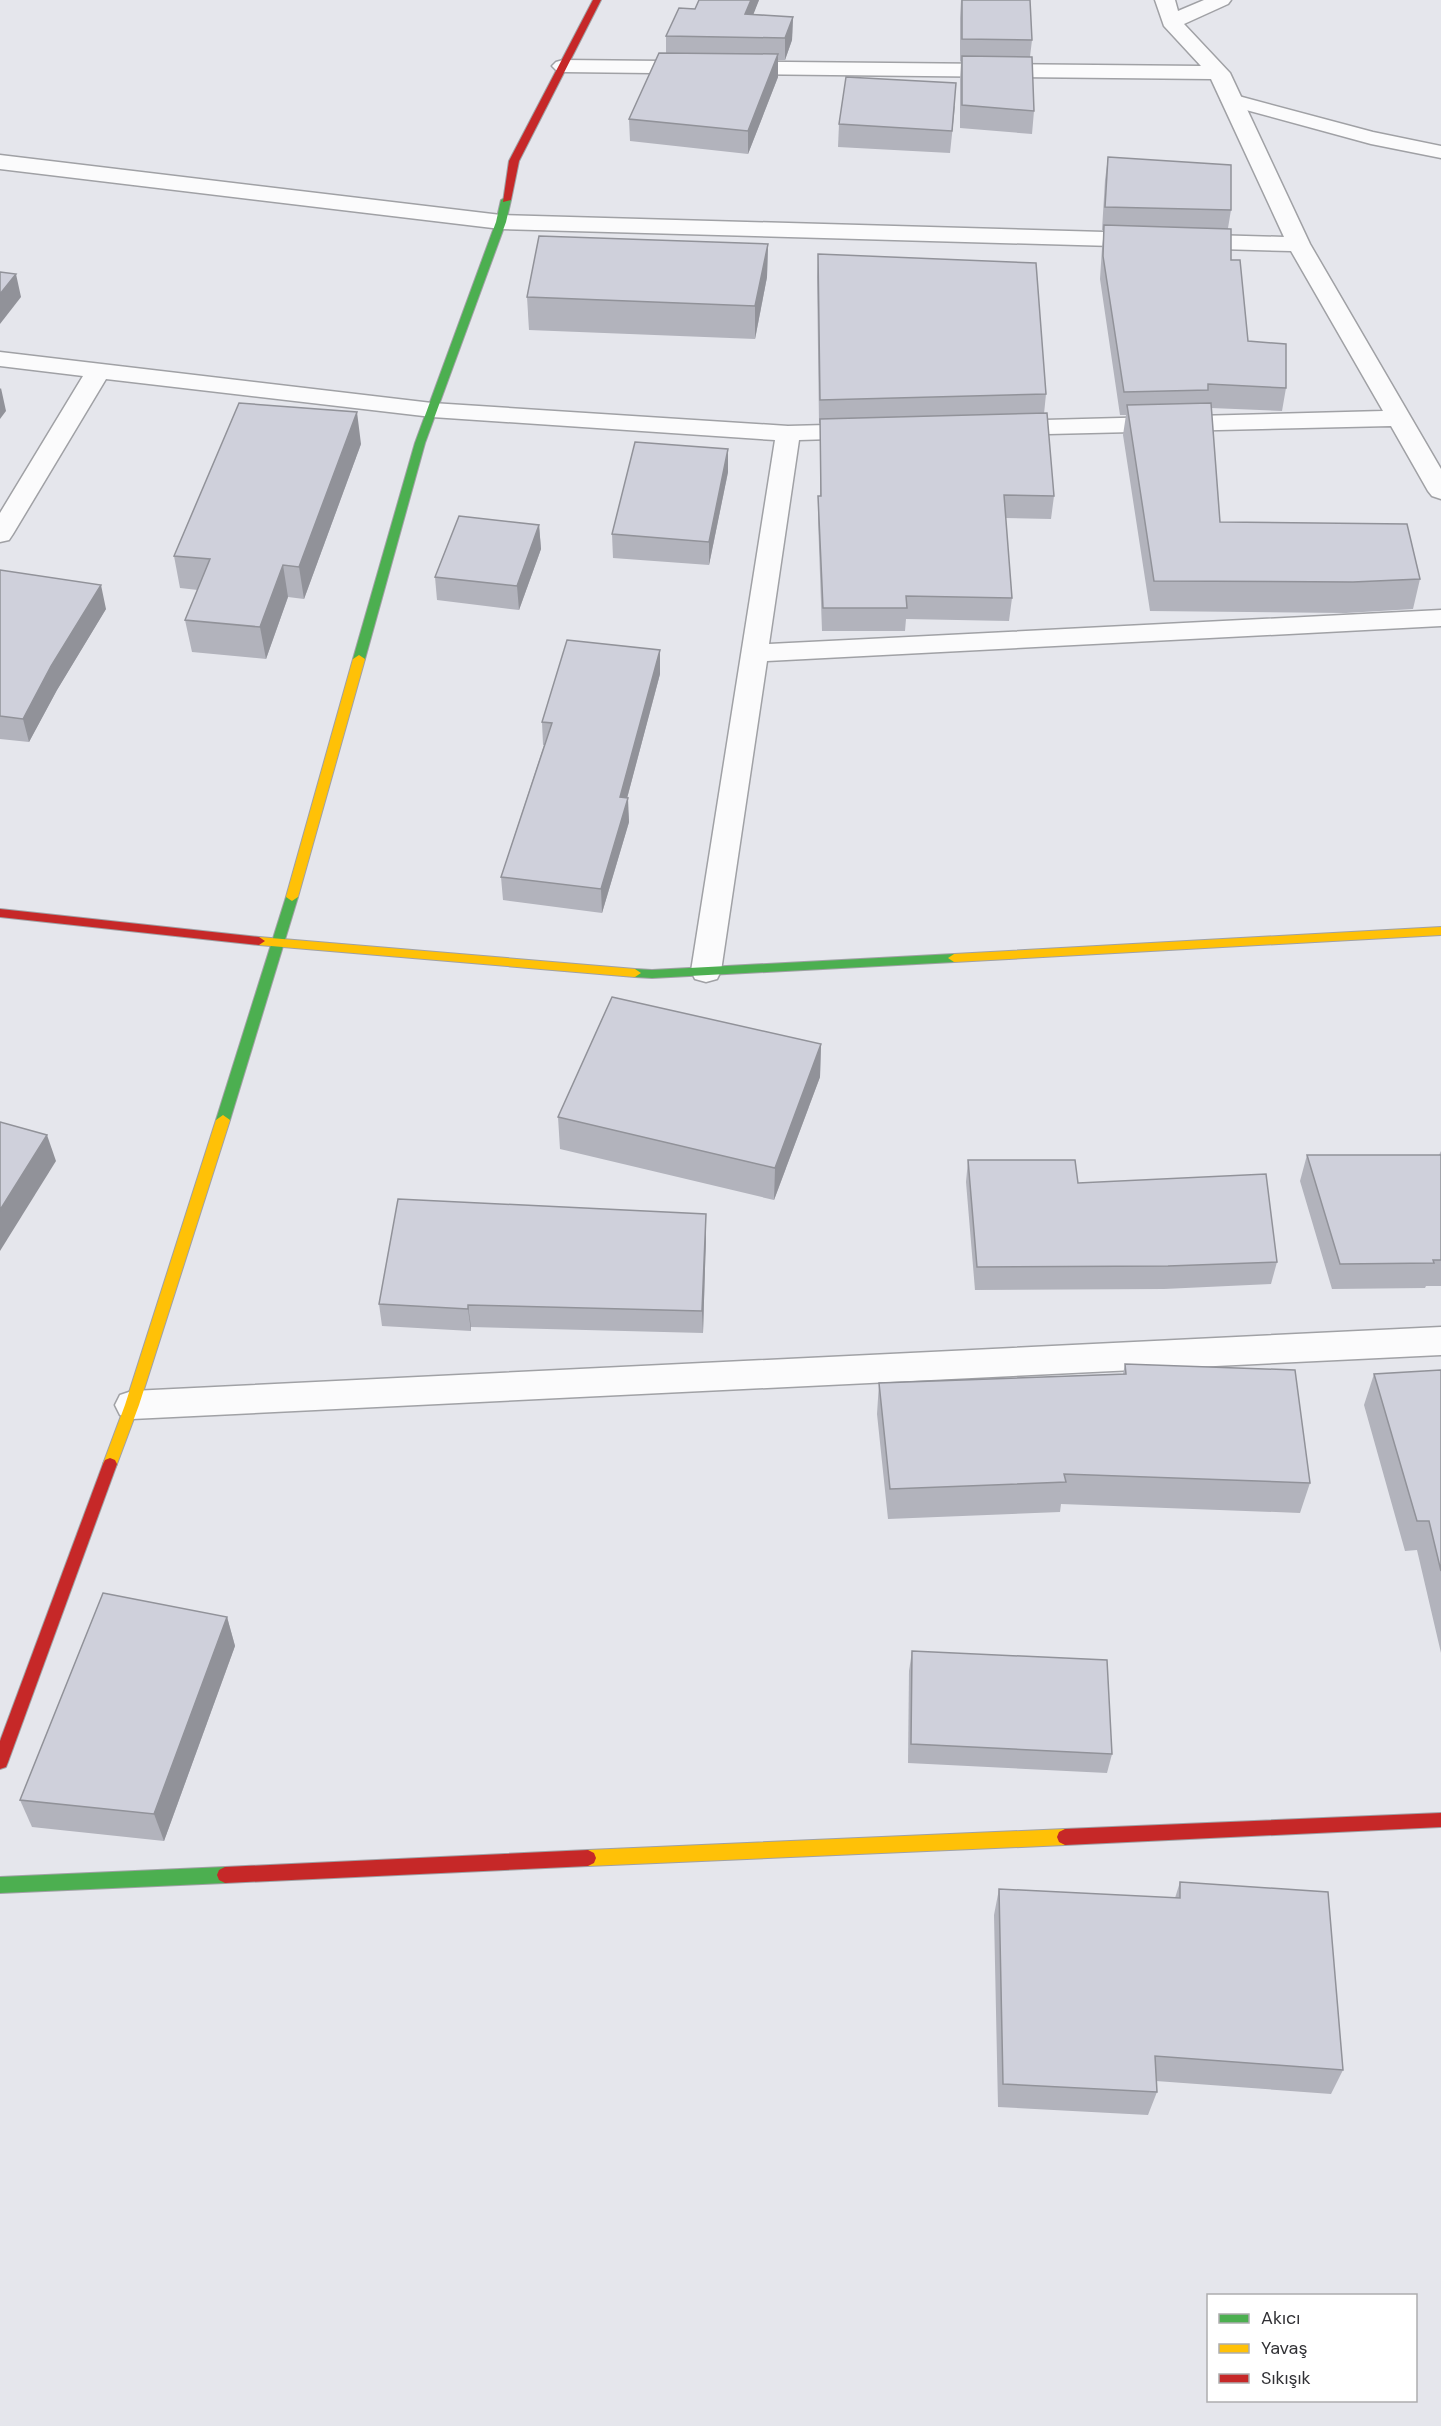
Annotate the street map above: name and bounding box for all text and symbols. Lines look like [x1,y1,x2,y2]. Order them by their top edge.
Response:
legend [1207,2294,1417,2402]
text: Akıcı [1261,2306,1300,2330]
text: Yavaş [1261,2336,1307,2360]
text: Sıkışık [1261,2366,1311,2390]

